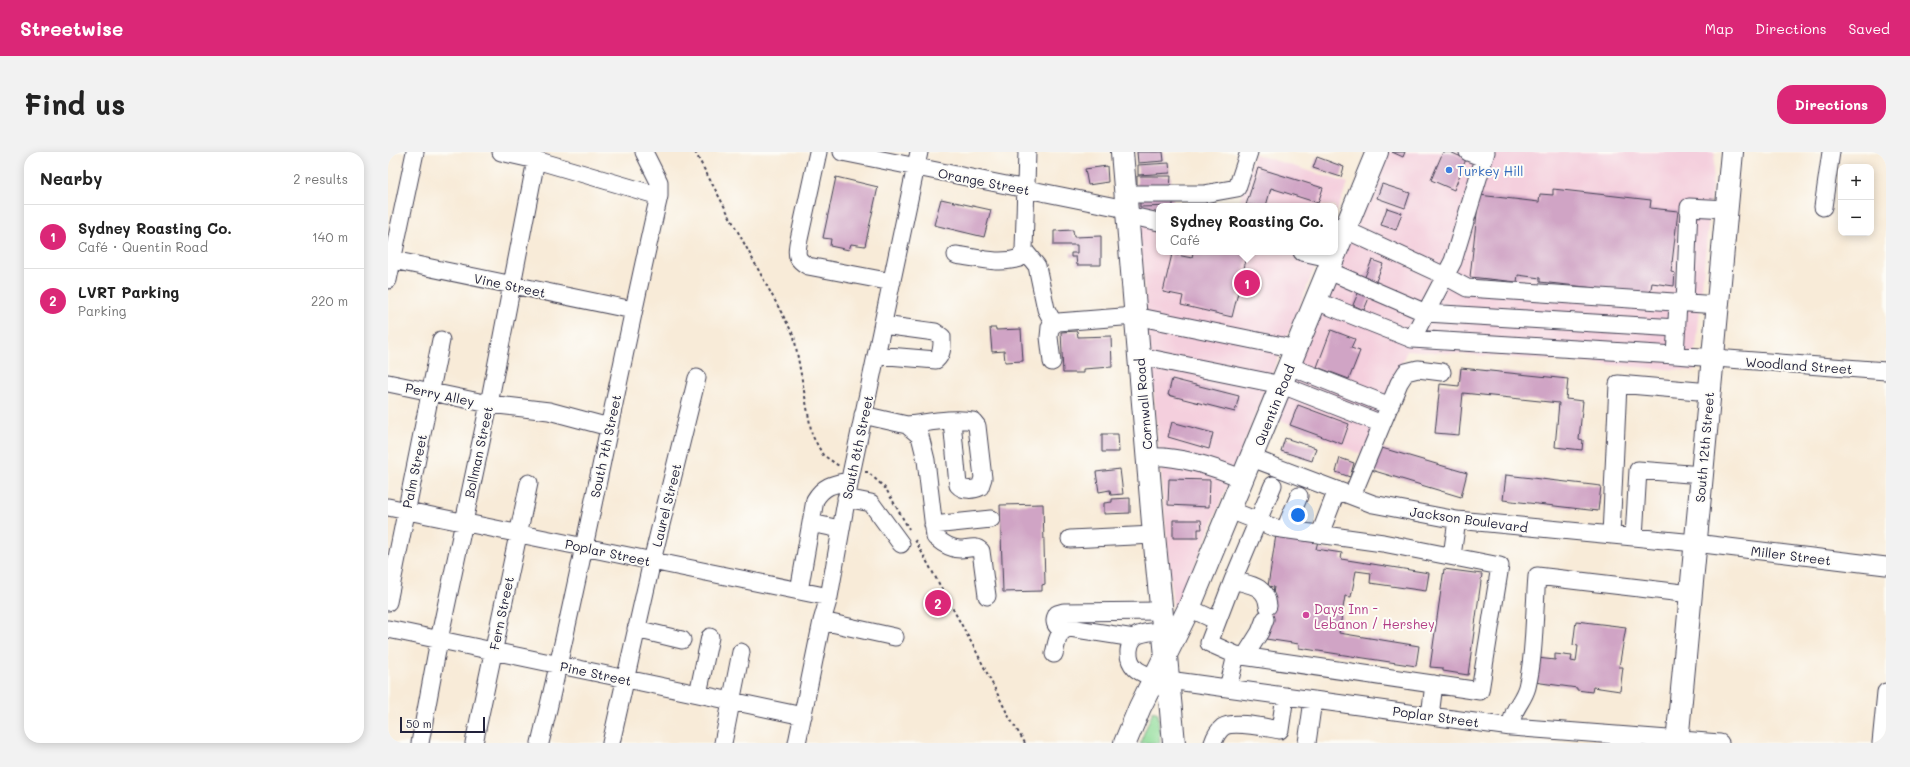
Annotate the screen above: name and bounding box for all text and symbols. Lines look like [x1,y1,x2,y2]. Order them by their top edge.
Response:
text: Streetwise [20,16,123,41]
text: Map [1705,19,1733,38]
text: Directions [1755,19,1826,38]
text: Saved [1848,19,1890,38]
button: Directions [1777,85,1886,124]
text: Find us [24,86,125,122]
place label: Turkey Hill [1457,162,1524,179]
street label: Orange Street [937,164,1032,198]
map controls [1838,164,1874,236]
button: + [1838,164,1874,200]
marker: Turkey Hill [1444,165,1454,175]
text: Nearby [40,167,102,189]
text: 2 results [293,170,348,187]
button: − [1838,200,1874,236]
popup [1156,203,1338,255]
text: Sydney Roasting Co. [1170,211,1324,231]
text: Sydney Roasting Co. [78,218,232,238]
text: 1 [50,228,56,245]
text: 140 m [312,228,348,245]
text: Café [1170,231,1200,248]
text: Café · Quentin Road [78,238,208,255]
pin: 1 [1234,268,1260,298]
street label: Vine Street [472,269,548,301]
text: LVRT Parking [78,282,179,302]
text: 2 [49,292,57,309]
text: 220 m [311,292,348,309]
text: Parking [78,302,126,319]
street label: Woodland Street [1745,353,1853,377]
street label: Cornwall Road [1131,357,1155,451]
street label: Quentin Road [1250,362,1298,448]
street label: Perry Alley [404,378,476,410]
street label: South 12th Street [1691,391,1717,503]
street label: South 7th Street [586,393,624,499]
street label: South 8th Street [838,393,876,501]
street label: Bollman Street [460,404,496,500]
street label: Palm Street [398,432,430,510]
street label: Laurel Street [647,461,685,549]
street label: Jackson Boulevard [1409,502,1529,536]
your location [1288,505,1308,525]
street label: Poplar Street [564,535,653,569]
street label: Miller Street [1750,542,1832,568]
street label: Fern Street [485,574,517,651]
pin: 2 [925,588,951,618]
place label: Days Inn - Lebanon / Hershey [1314,600,1435,632]
marker: Days Inn - Lebanon / Hershey [1301,610,1311,620]
street label: Pine Street [559,657,634,689]
street label: Poplar Street [1392,702,1481,731]
scale bar [400,715,485,734]
text: 50 m [406,716,432,731]

